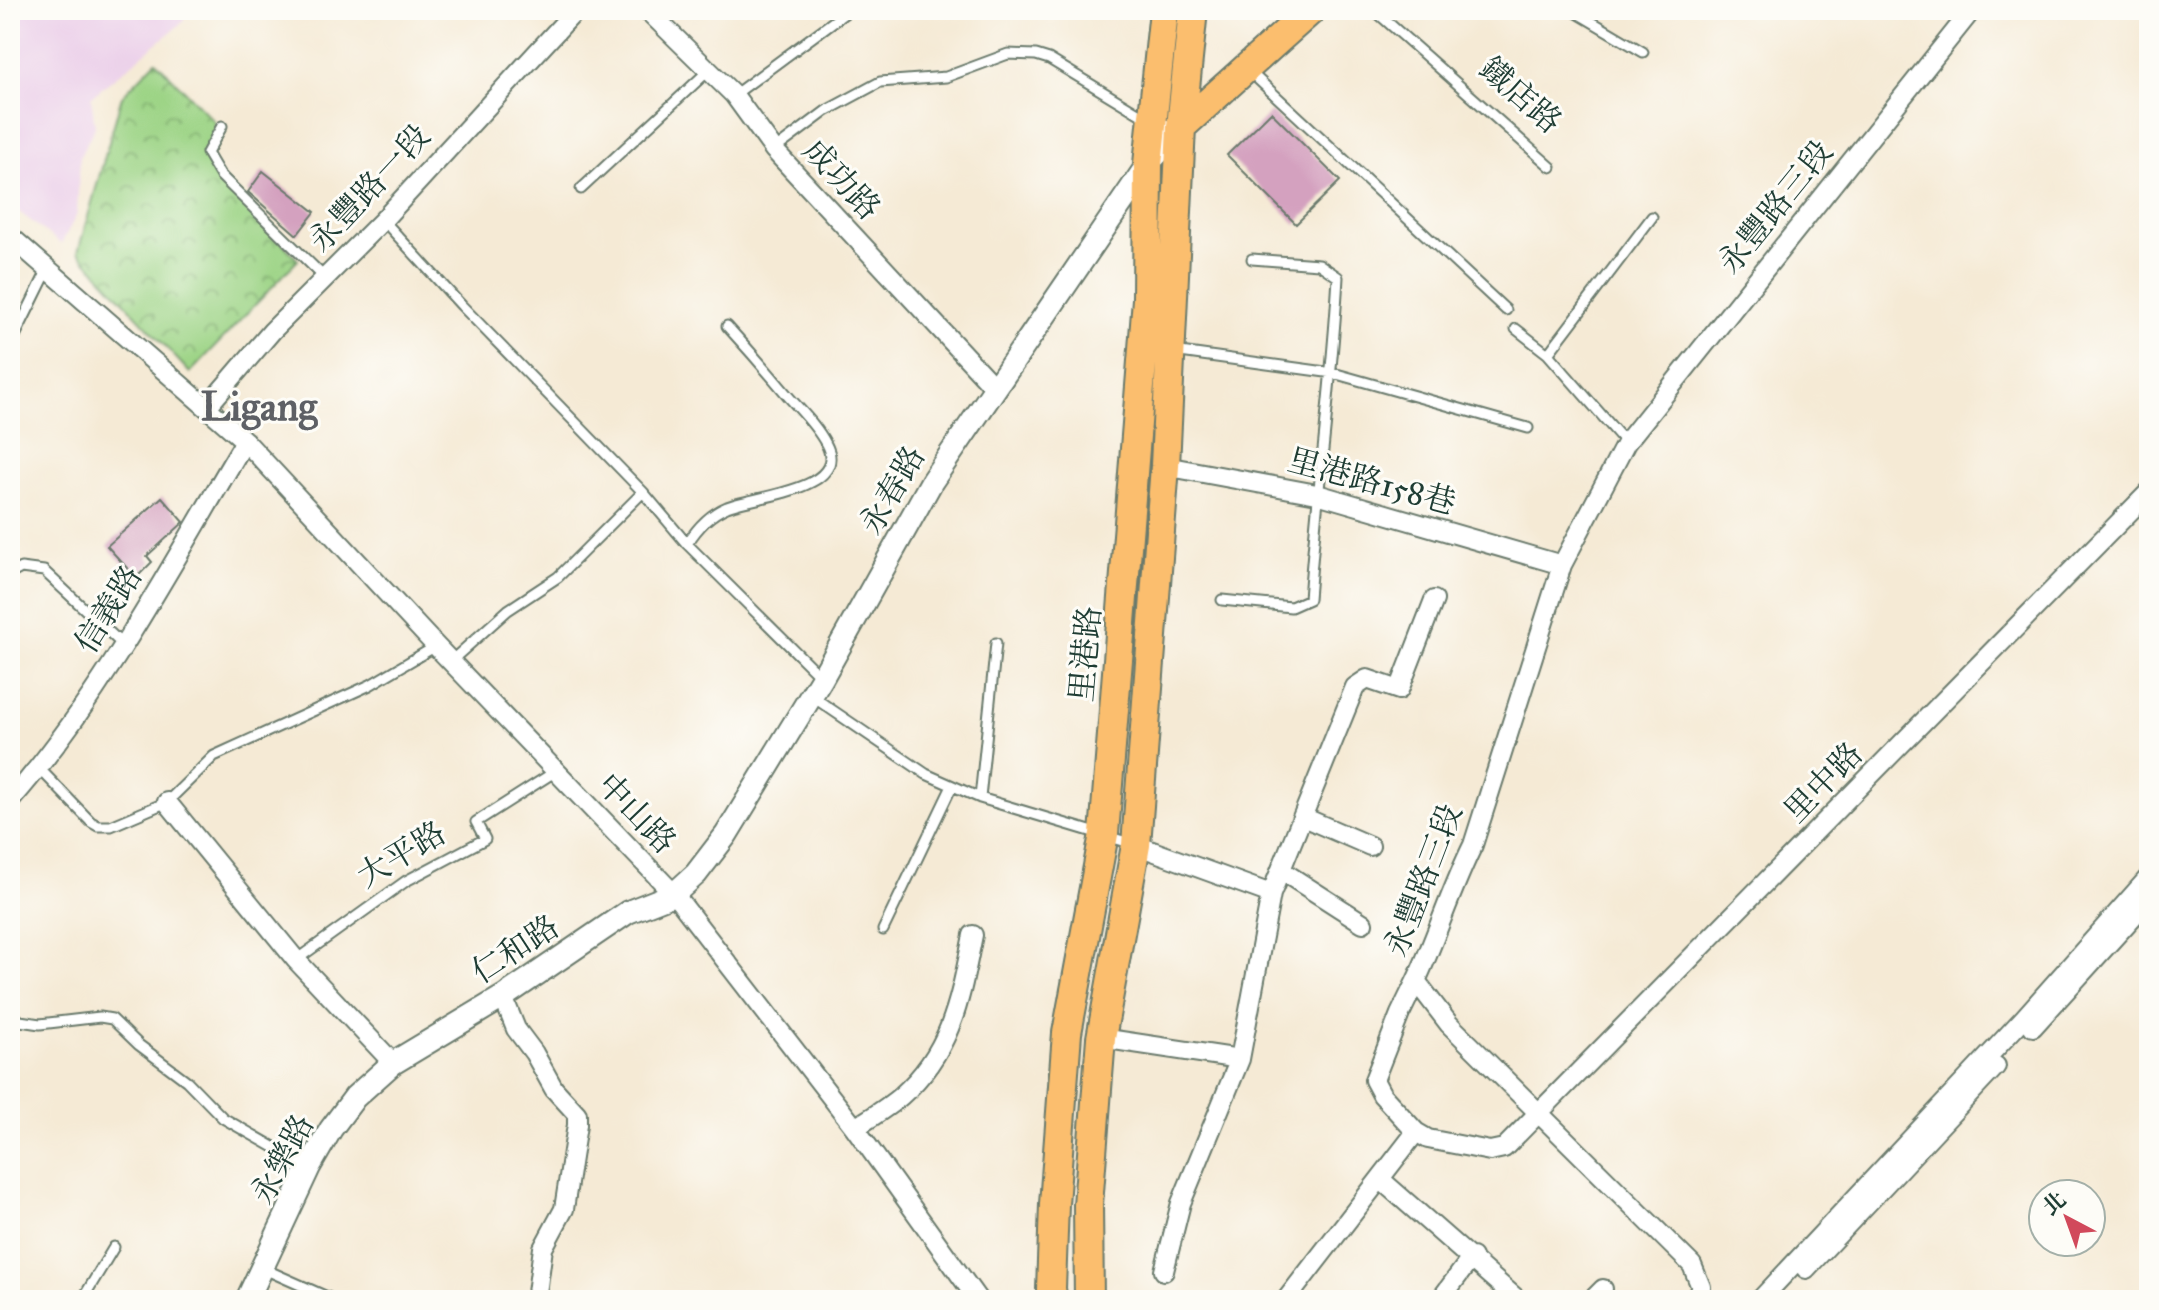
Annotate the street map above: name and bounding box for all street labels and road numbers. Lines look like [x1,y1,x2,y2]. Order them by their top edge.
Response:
street label: 鐵店路 [1472,49,1570,142]
street label: 永豐路一段 [301,117,438,260]
street label: 成功路 [795,131,889,228]
street label: 永豐路三段 [1710,133,1841,282]
street label: 永春路 [852,439,933,542]
street label: 里港路158巷 [1284,440,1460,523]
street label: 信義路 [66,558,150,660]
street label: 里港路 [1062,605,1109,704]
street label: 里中路 [1776,734,1871,830]
street label: 中山路 [589,765,684,861]
street label: 永豐路三段 [1377,798,1470,962]
street label: 大平路 [350,813,452,896]
street label: 仁和路 [464,907,566,992]
street label: 永樂路 [243,1108,322,1211]

